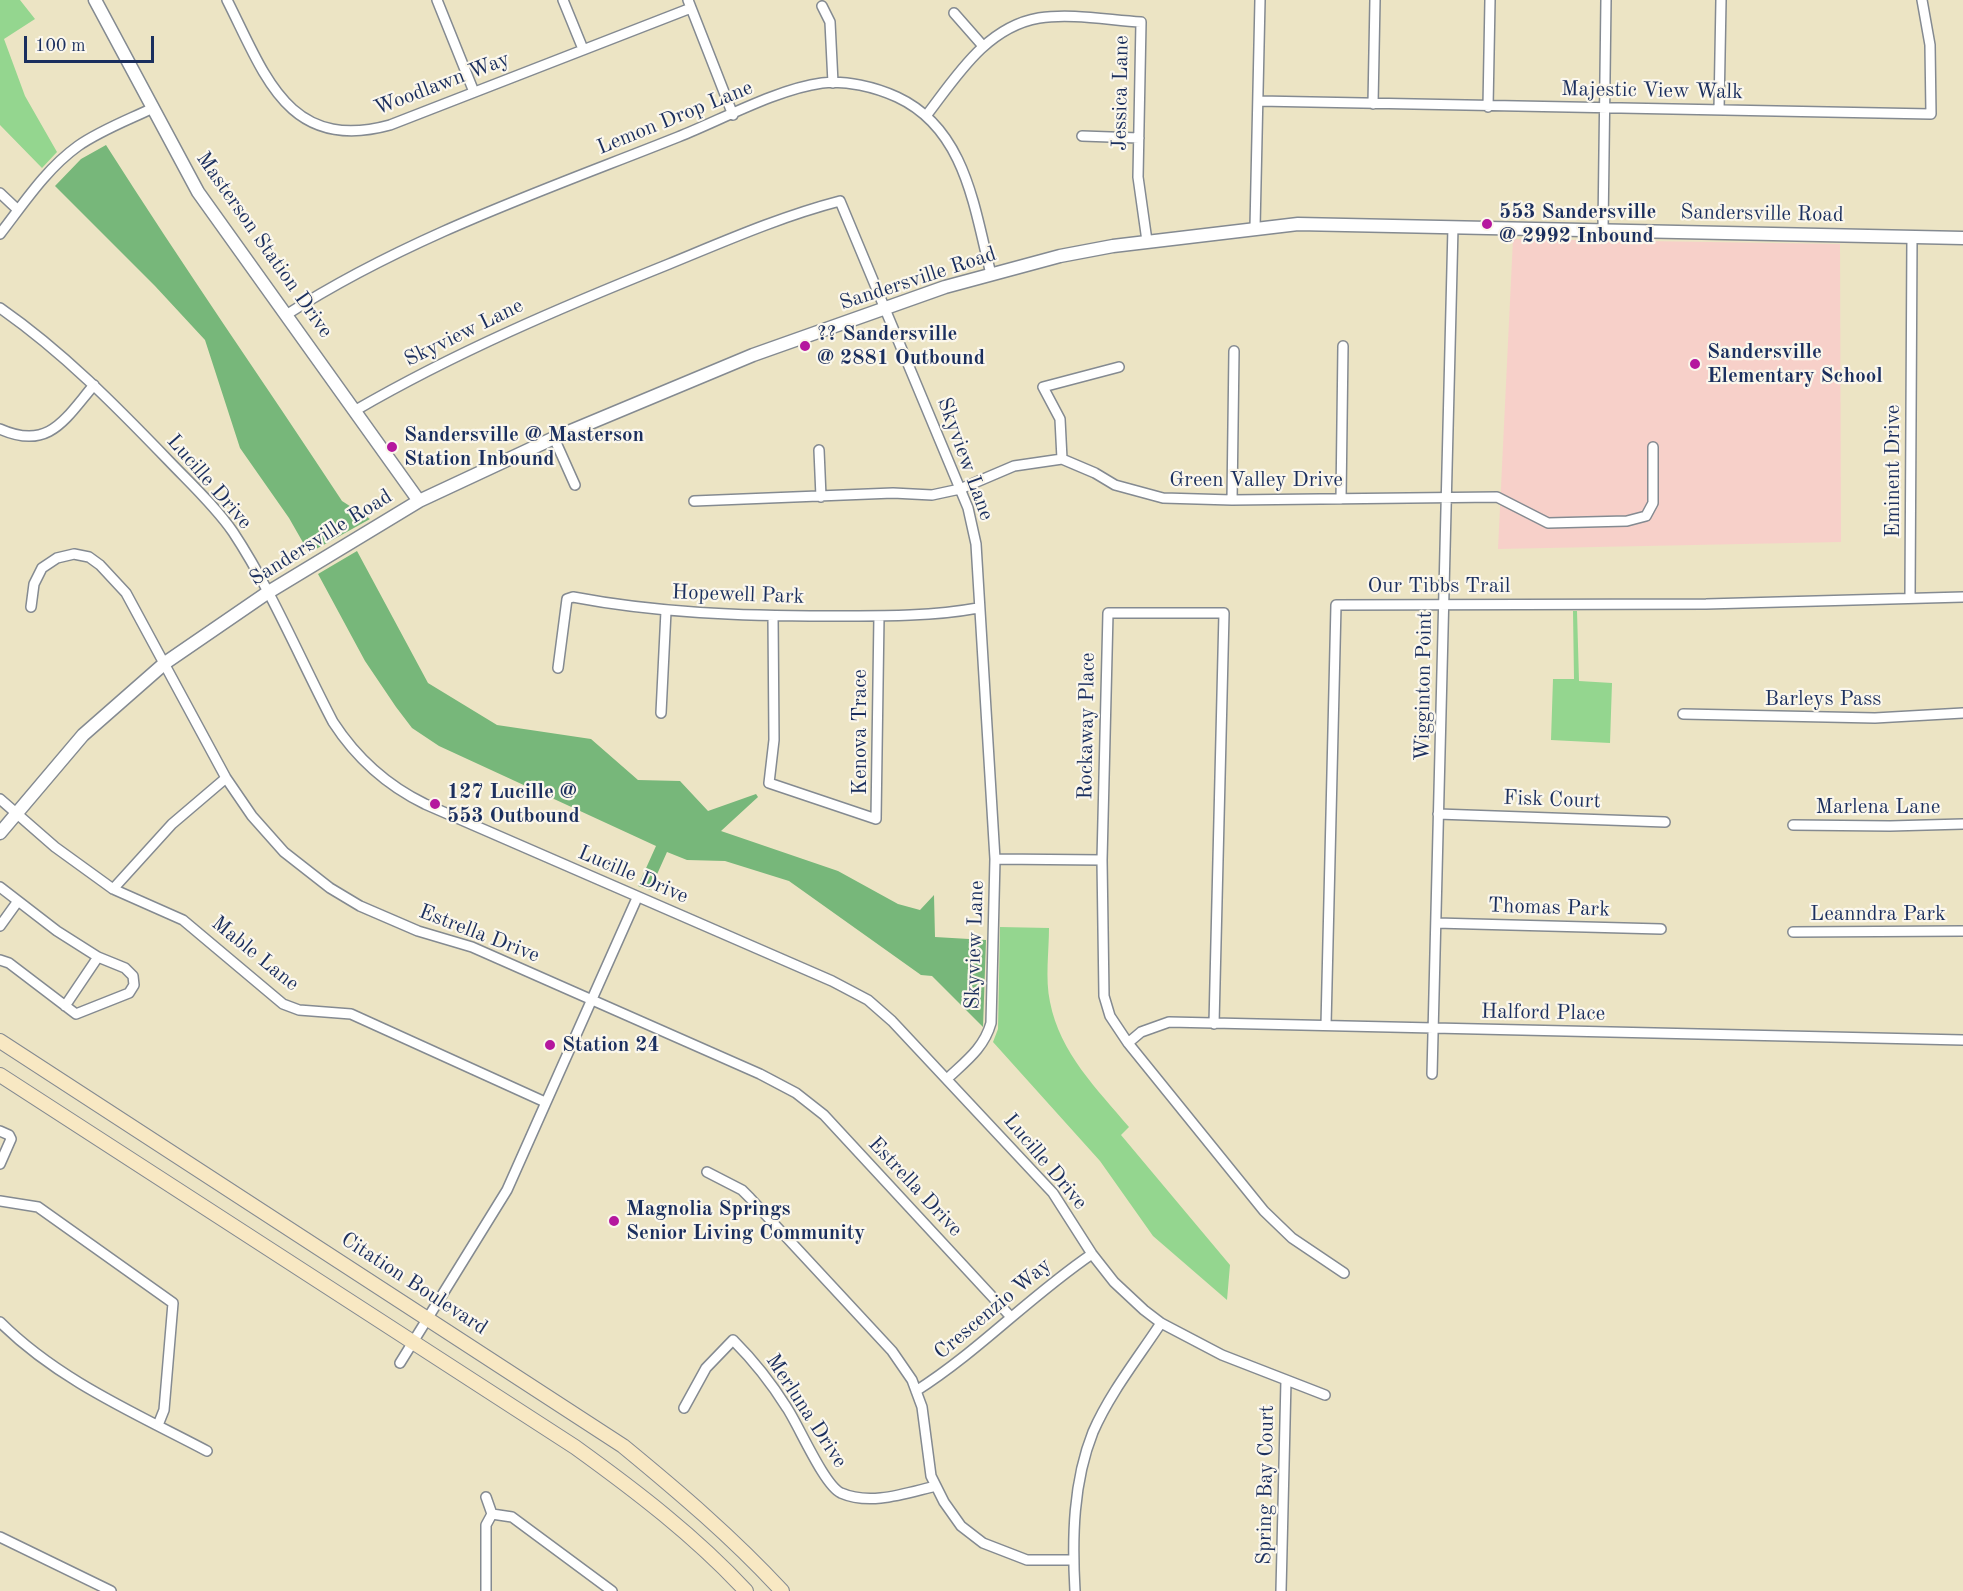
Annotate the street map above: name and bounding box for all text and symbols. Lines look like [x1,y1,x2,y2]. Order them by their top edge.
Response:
scale bar [27,24,158,62]
street label: Jessica Lane [1107,35,1135,151]
text: 100 m [35,37,86,55]
street label: Woodlawn Way [371,47,513,121]
street label: Lemon Drop Lane [593,75,757,161]
street label: Majestic View Walk [1561,77,1743,105]
street label: Masterson Station Drive [190,147,338,343]
place label: 553 Sandersville @ 2992 Inbound [1499,199,1656,249]
street label: Sandersville Road [1680,200,1844,228]
marker: 553 Sandersville @ 2992 Inbound [1480,217,1494,231]
street label: Sandersville Road [836,242,1000,316]
street label: Skyview Lane [400,293,528,373]
place label: ?? Sandersville @ 2881 Outbound [817,321,985,371]
marker: ?? Sandersville @ 2881 Outbound [798,339,812,353]
place label: Sandersville Elementary School [1707,339,1883,389]
marker: Sandersville Elementary School [1688,357,1702,371]
street label: Skyview Lane [931,394,999,524]
street label: Eminent Drive [1880,405,1906,537]
place label: Sandersville @ Masterson Station Inbound [404,422,644,472]
street label: Lucille Drive [161,429,257,535]
marker: Sandersville @ Masterson Station Inbound [385,440,399,454]
street label: Green Valley Drive [1169,467,1343,493]
street label: Sandersville Road [245,484,397,592]
street label: Our Tibbs Trail [1368,573,1510,599]
street label: Hopewell Park [671,580,805,610]
street label: Wigginton Point [1410,611,1438,761]
street label: Rockaway Place [1073,652,1101,800]
street label: Kenova Trace [847,669,873,795]
street label: Barleys Pass [1765,686,1881,712]
place label: 127 Lucille @ 553 Outbound [447,779,580,829]
street label: Fisk Court [1503,786,1601,814]
street label: Marlena Lane [1816,794,1940,820]
marker: 127 Lucille @ 553 Outbound [428,797,442,811]
street label: Lucille Drive [574,840,692,910]
street label: Skyview Lane [960,880,990,1010]
street label: Thomas Park [1488,893,1610,923]
street label: Estrella Drive [415,899,543,969]
street label: Leanndra Park [1810,901,1946,927]
street label: Mable Lane [206,911,304,997]
street label: Halford Place [1481,999,1605,1027]
place label: Station 24 [562,1032,660,1058]
marker: Station 24 [543,1038,557,1052]
street label: Lucille Drive [998,1109,1092,1215]
street label: Estrella Drive [862,1132,968,1242]
place label: Magnolia Springs Senior Living Community [626,1196,865,1246]
marker: Magnolia Springs Senior Living Community [607,1214,621,1228]
street label: Citation Boulevard [336,1227,492,1341]
street label: Crescenzio Way [929,1253,1057,1365]
street label: Merluna Drive [760,1349,852,1473]
street label: Spring Bay Court [1252,1405,1280,1565]

